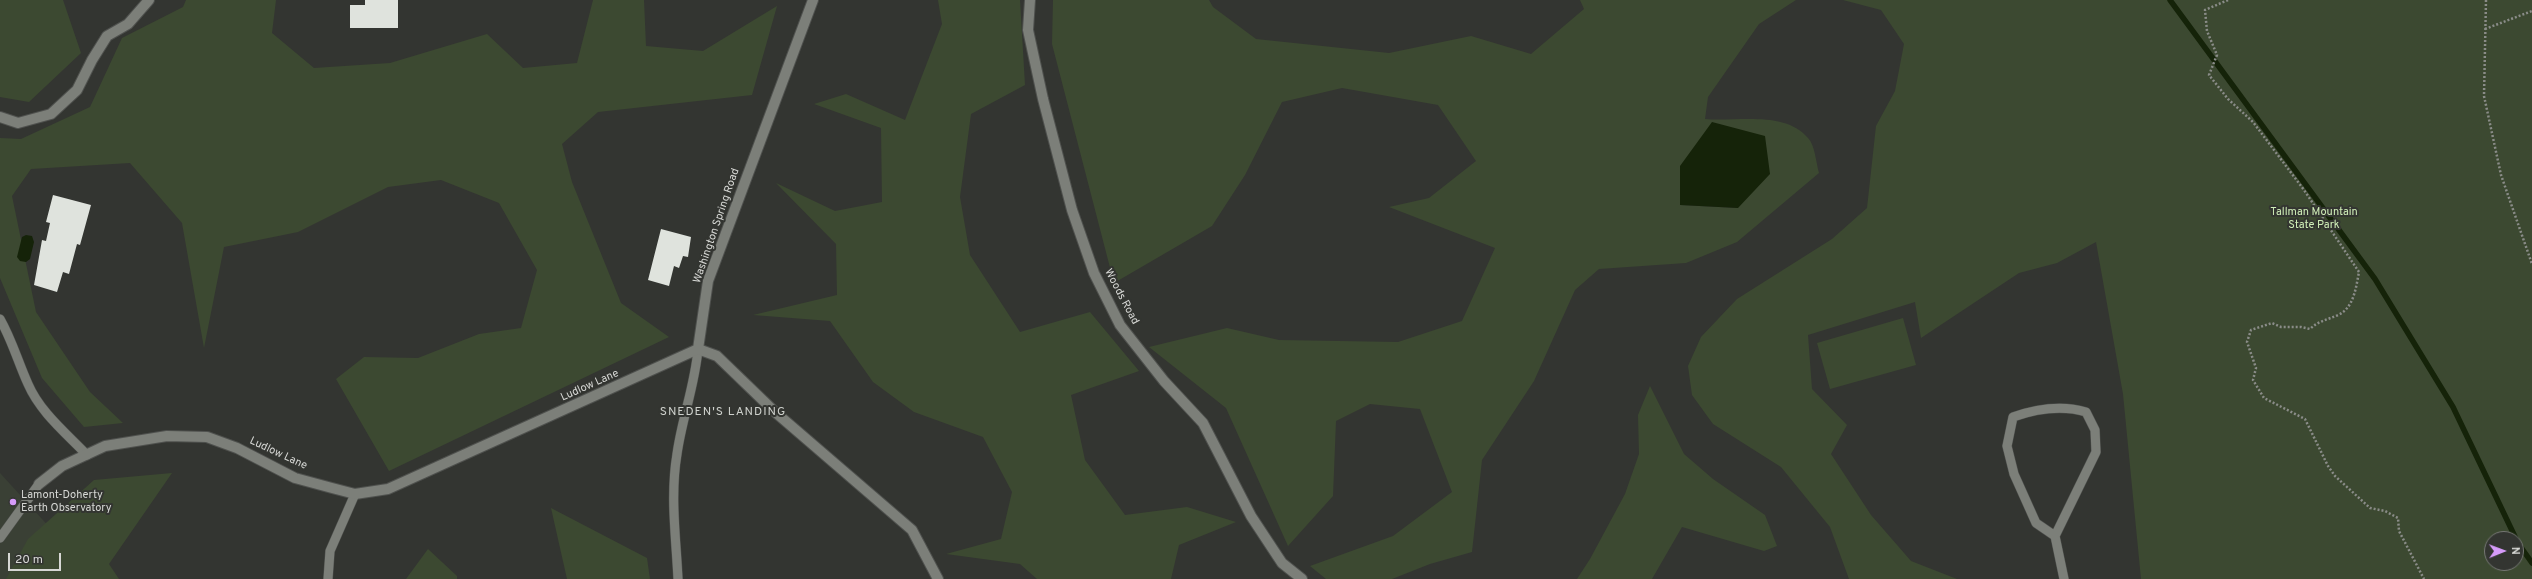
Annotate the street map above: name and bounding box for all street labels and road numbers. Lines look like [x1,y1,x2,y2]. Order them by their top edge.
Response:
street label: Washington Spring Road [691,167,743,285]
street label: Woods Road [1101,267,1141,327]
street label: Ludlow Lane [559,367,621,405]
street label: Ludlow Lane [247,435,309,473]

